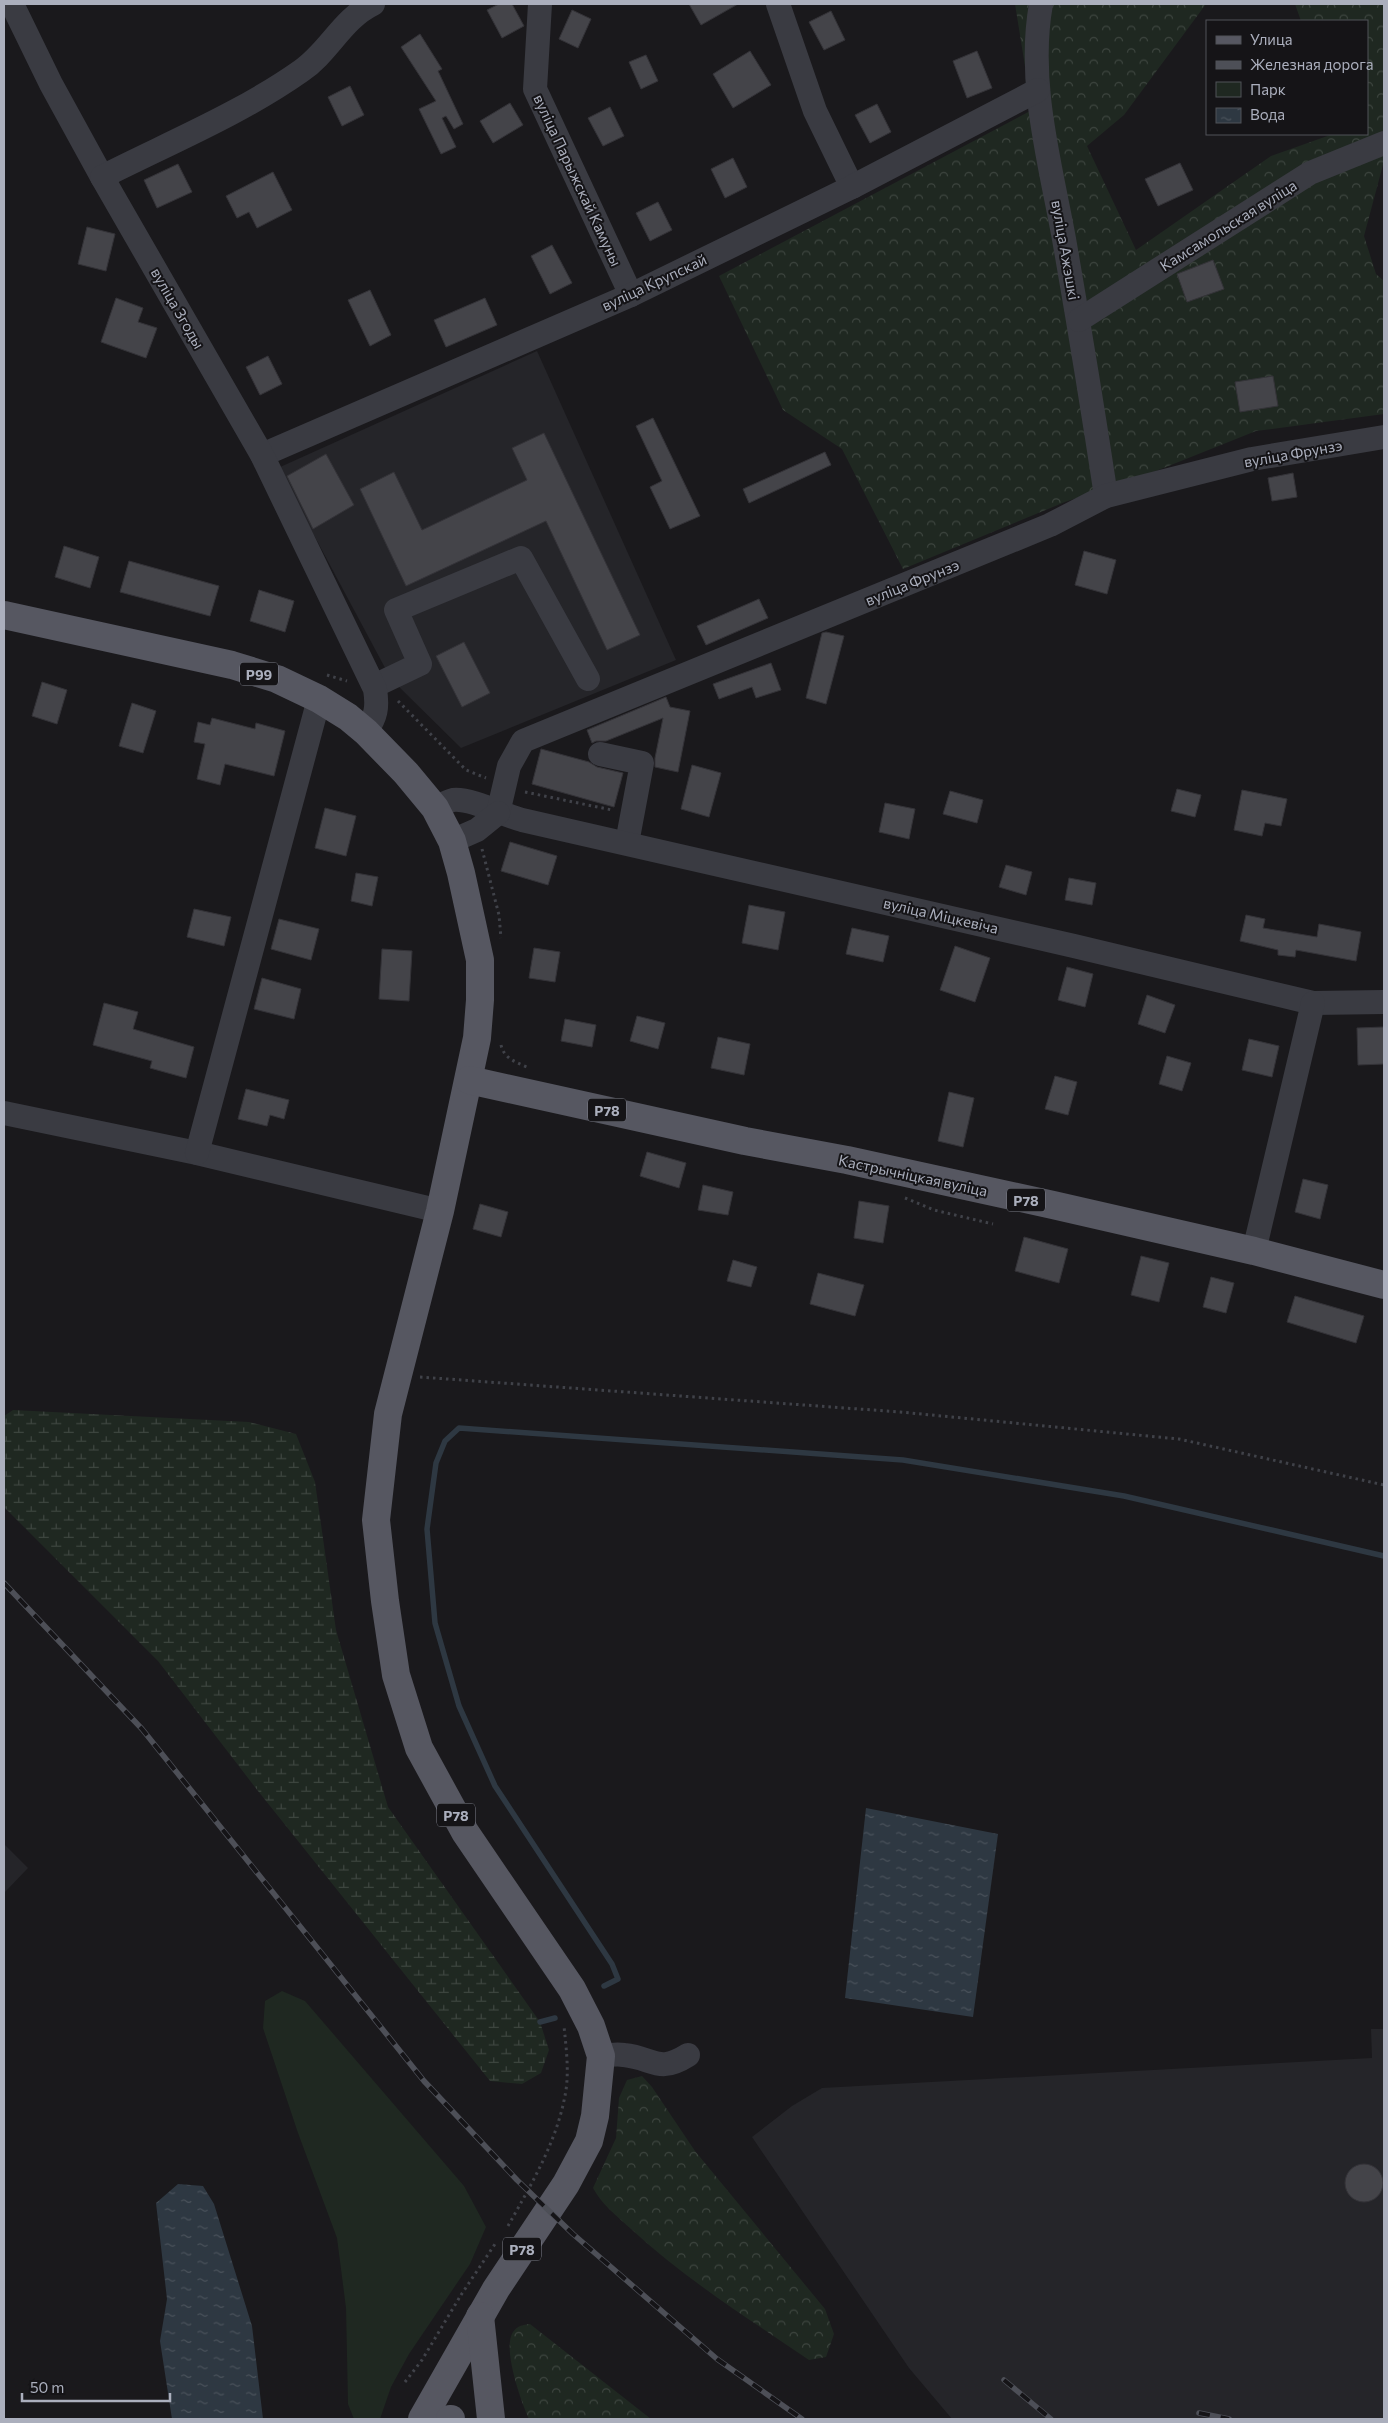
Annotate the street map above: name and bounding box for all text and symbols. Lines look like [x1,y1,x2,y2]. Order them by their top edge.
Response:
legend [1206,20,1368,135]
text: Улица [1250,30,1292,48]
text: Железная дорога [1250,55,1374,73]
text: Парк [1250,80,1286,98]
street label: вуліца Парыжскай Камуны [530,91,626,269]
text: Вода [1250,105,1285,123]
street label: Камсамольская вуліца [1156,176,1300,274]
street label: вуліца Ажэшкі [1048,199,1084,301]
street label: вуліца Крупскай [599,250,709,314]
street label: вуліца Згоды [148,264,208,352]
street label: вуліца Фрунзэ [1242,435,1344,471]
street label: вуліца Фрунзэ [862,555,962,609]
road number: Р99 [240,662,278,686]
street label: вуліца Міцкевіча [882,893,1000,937]
road number: Р78 [588,1098,626,1122]
street label: Кастрычніцкая вуліца [837,1150,989,1200]
road number: Р78 [1007,1188,1045,1212]
road number: Р78 [437,1804,475,1826]
road number: Р78 [503,2238,541,2260]
scale bar [22,2370,170,2402]
text: 50 m [30,2378,64,2396]

